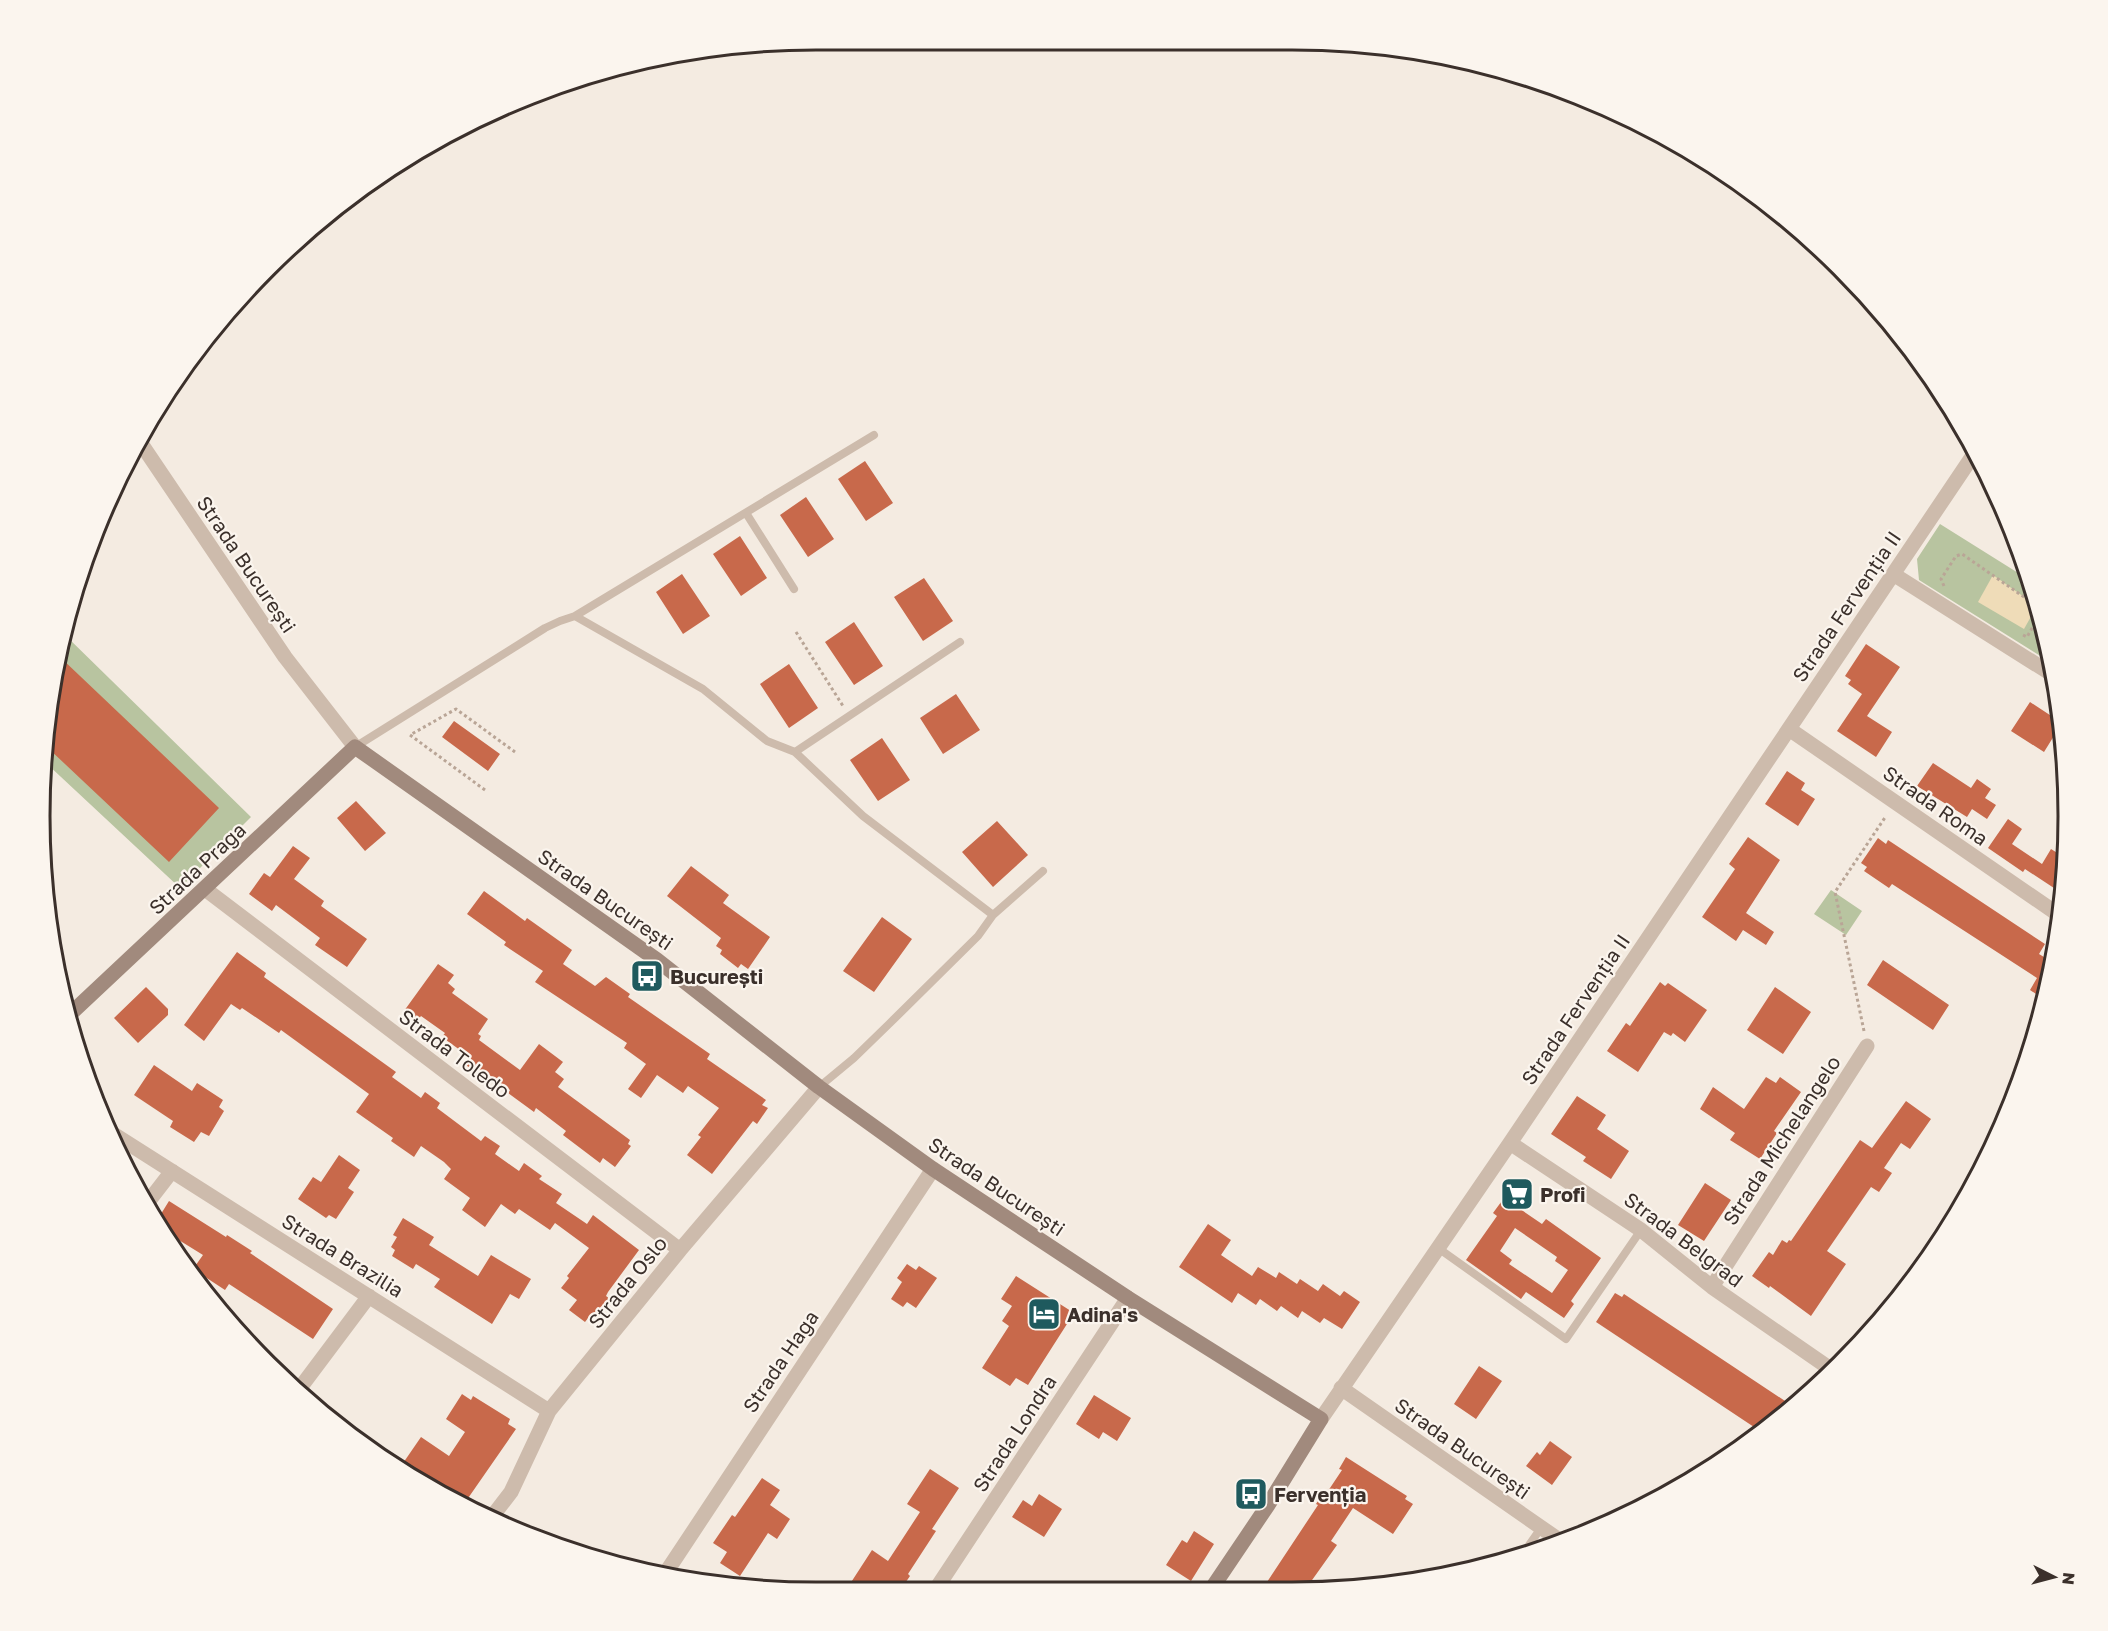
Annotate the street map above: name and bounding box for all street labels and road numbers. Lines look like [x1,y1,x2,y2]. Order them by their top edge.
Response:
street label: Strada București [192,491,302,637]
street label: Strada Fervenția II [1787,526,1906,686]
street label: Strada Roma [1879,760,1993,850]
street label: Strada Praga [144,817,250,919]
street label: Strada București [533,843,678,955]
street label: Strada Fervenția II [1516,929,1635,1089]
street label: Strada Toledo [395,1004,515,1102]
street label: Strada Michelangelo [1717,1051,1845,1229]
street label: Strada București [924,1131,1070,1241]
street label: Strada Belgrad [1620,1187,1748,1291]
street label: Strada Brazilia [278,1208,408,1302]
street label: Strada Oslo [583,1231,671,1333]
street label: Strada Haga [737,1305,823,1417]
street label: Strada Londra [967,1370,1061,1496]
street label: Strada București [1390,1392,1535,1504]

